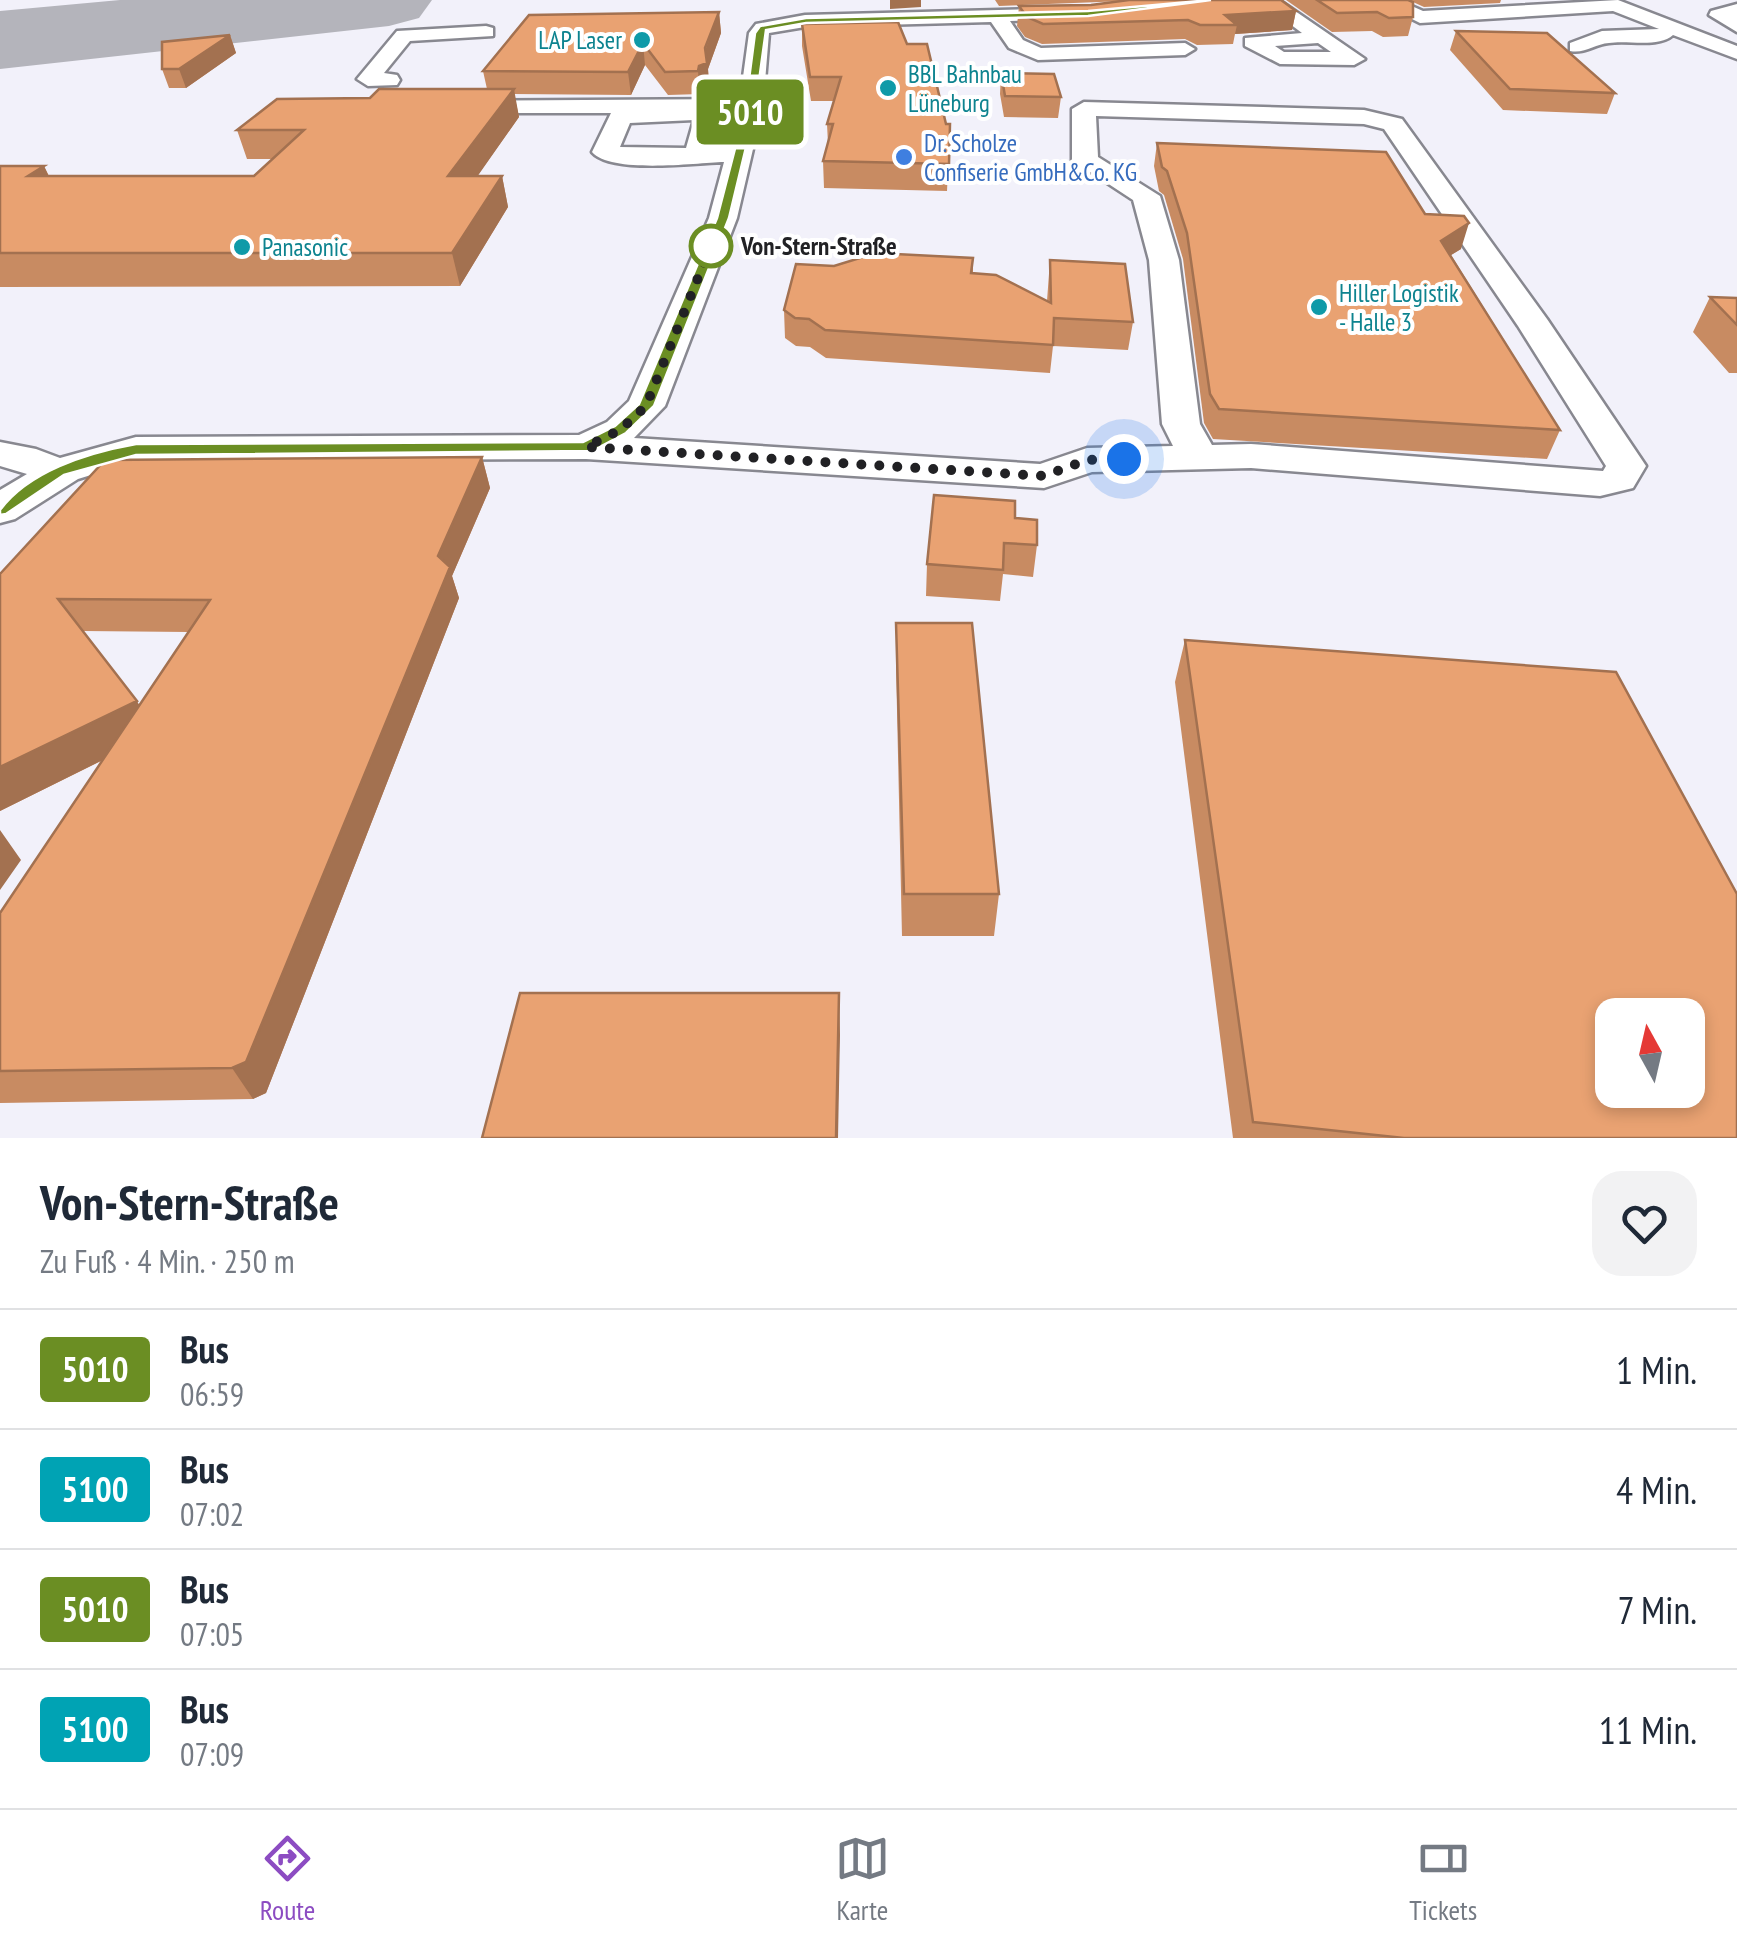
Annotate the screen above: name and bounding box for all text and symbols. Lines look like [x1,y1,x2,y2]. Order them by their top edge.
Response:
place label: LAP Laser [538,24,622,56]
marker: LAP Laser [631,29,653,51]
place label: BBL Bahnbau Lüneburg [908,58,1022,119]
marker: BBL Bahnbau Lüneburg [877,77,899,99]
line badge: 5010 [680,80,820,144]
text: 5010 [717,89,783,135]
place label: Dr. Scholze Confiserie GmbH&Co. KG [924,127,1137,188]
marker: Dr. Scholze Confiserie GmbH&Co. KG [893,146,915,168]
marker: Von-Stern-Straße [690,225,732,267]
place label: Von-Stern-Straße [740,230,897,262]
place label: Panasonic [262,231,348,263]
marker: Panasonic [231,236,253,258]
place label: Hiller Logistik - Halle 3 [1339,277,1459,338]
marker: Hiller Logistik - Halle 3 [1308,296,1330,318]
your location [1099,434,1149,484]
north arrow [1595,998,1705,1108]
map controls [1595,998,1705,1108]
text: Von-Stern-Straße [40,1171,339,1233]
button: heart [1592,1171,1697,1276]
text: Zu Fuß · 4 Min. · 250 m [40,1240,295,1282]
text: Bus [180,1324,229,1373]
text: 1 Min. [1616,1345,1697,1394]
text: 5010 [62,1346,128,1392]
text: 06:59 [180,1373,244,1415]
text: Bus [180,1444,229,1493]
text: 4 Min. [1616,1465,1697,1514]
text: 5100 [62,1466,128,1512]
text: 07:02 [180,1493,244,1535]
text: Bus [180,1564,229,1613]
text: 7 Min. [1618,1585,1697,1634]
text: 5010 [62,1586,128,1632]
text: 07:05 [180,1613,244,1655]
text: Bus [180,1684,229,1733]
text: 11 Min. [1599,1705,1697,1754]
text: 5100 [62,1706,128,1752]
text: 07:09 [180,1733,244,1775]
tab: Route [260,1831,315,1928]
tab: Karte [835,1831,890,1928]
tab: Tickets [1409,1831,1477,1928]

